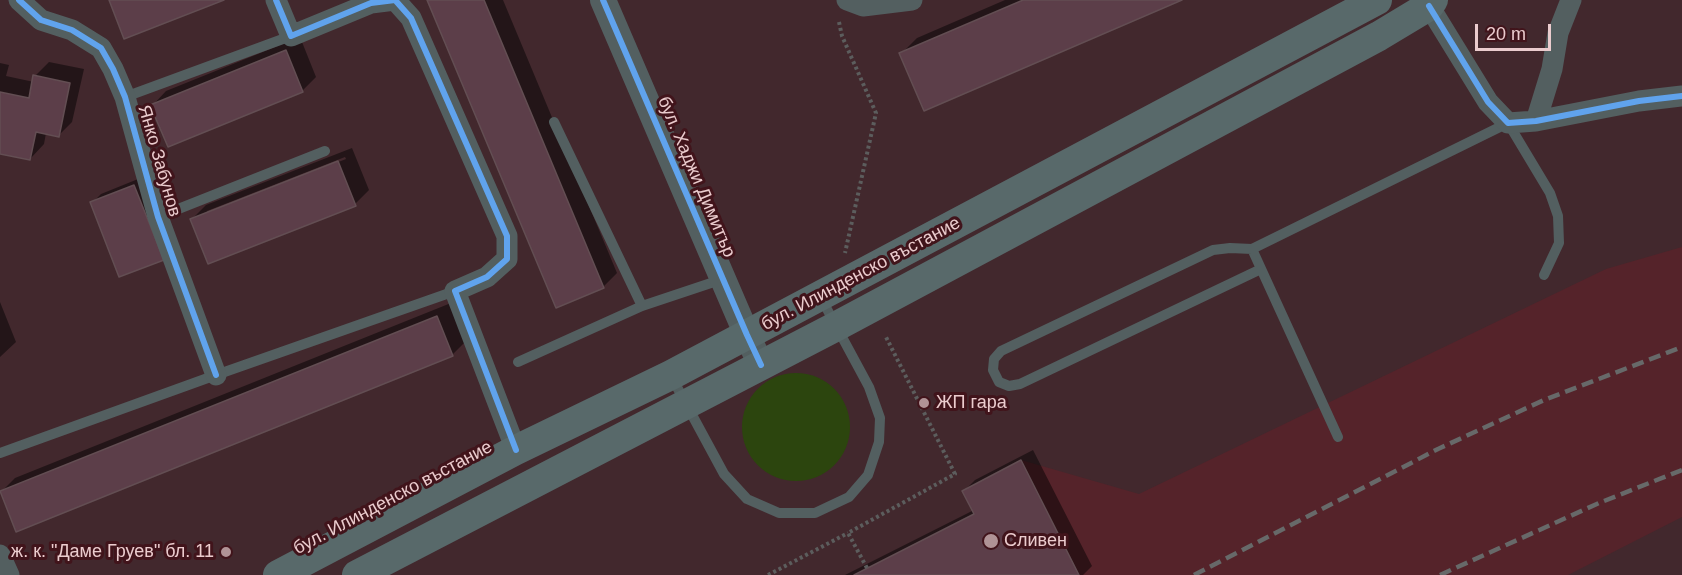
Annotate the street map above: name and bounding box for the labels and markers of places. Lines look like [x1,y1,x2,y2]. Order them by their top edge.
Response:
place label: ЖП гара [936,392,1007,414]
marker: ЖП гара [917,396,931,410]
place label: Сливен [1004,530,1067,552]
marker: Сливен [982,532,1000,550]
place label: ж. к. "Даме Груев" бл. 11 [11,541,214,563]
marker: ж. к. "Даме Груев" бл. 11 [219,545,233,559]

